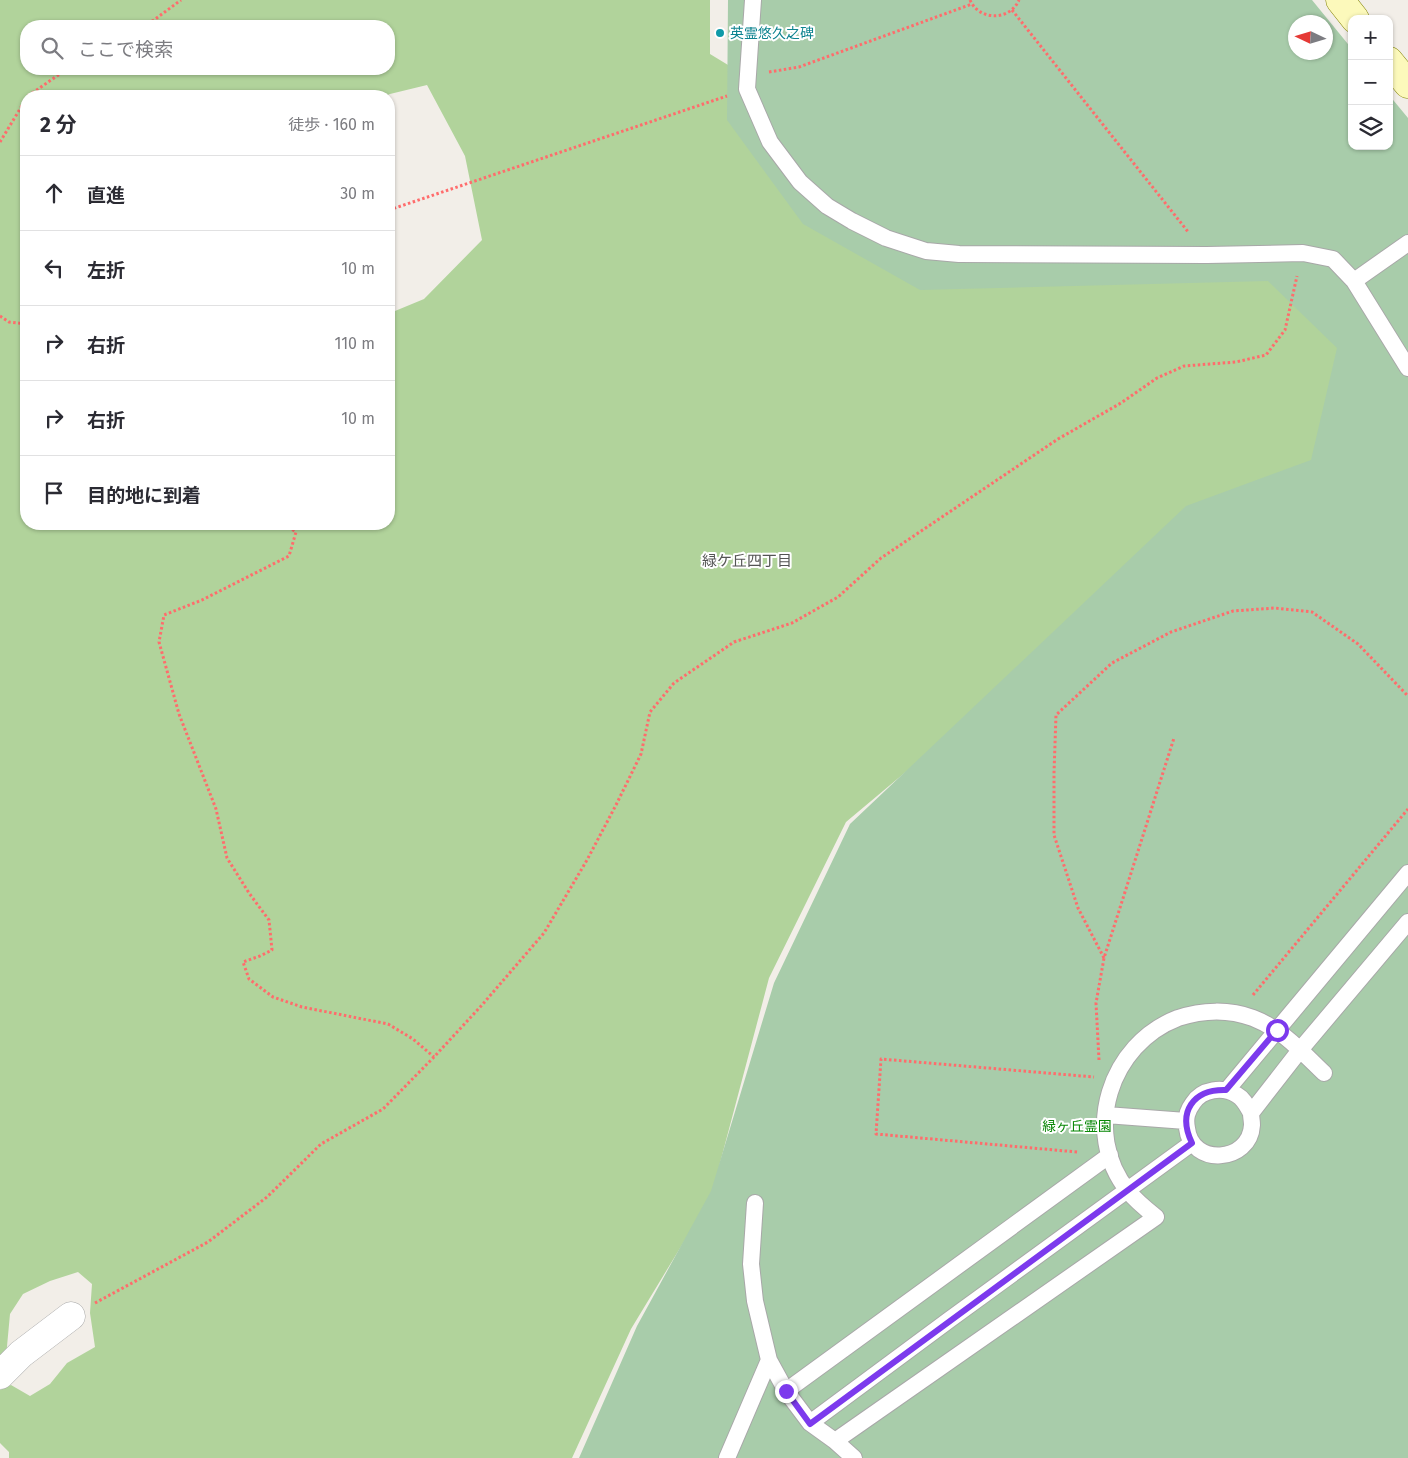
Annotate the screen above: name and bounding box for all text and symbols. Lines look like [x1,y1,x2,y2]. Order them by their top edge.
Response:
north arrow [1288,15,1333,60]
map controls [1348,15,1393,150]
button: + [1348,15,1393,60]
search box [20,20,395,75]
place label: 英霊悠久之碑 [730,25,814,42]
marker: 英霊悠久之碑 [714,27,726,39]
icon: search [38,34,66,62]
text: ここで検索 [78,38,173,61]
button: − [1348,60,1393,105]
button: layers [1348,105,1393,150]
text: 2 分 [40,112,77,138]
text: 徒歩 · 160 m [288,115,375,134]
icon: ahead [40,179,68,207]
text: 直進 [87,184,125,207]
text: 30 m [340,184,375,203]
icon: left [40,254,68,282]
text: 左折 [87,259,125,282]
text: 10 m [341,259,375,278]
icon: right [40,329,68,357]
text: 右折 [87,334,125,357]
text: 110 m [334,334,375,353]
icon: right [40,404,68,432]
text: 右折 [87,409,125,432]
text: 10 m [341,409,375,428]
icon: arrive [40,479,68,507]
text: 目的地に到着 [87,484,201,507]
district label: 緑ケ丘四丁目 [702,552,792,570]
route start [1266,1019,1289,1042]
park label: 緑ヶ丘霊園 [1042,1118,1112,1135]
route end [775,1380,798,1403]

